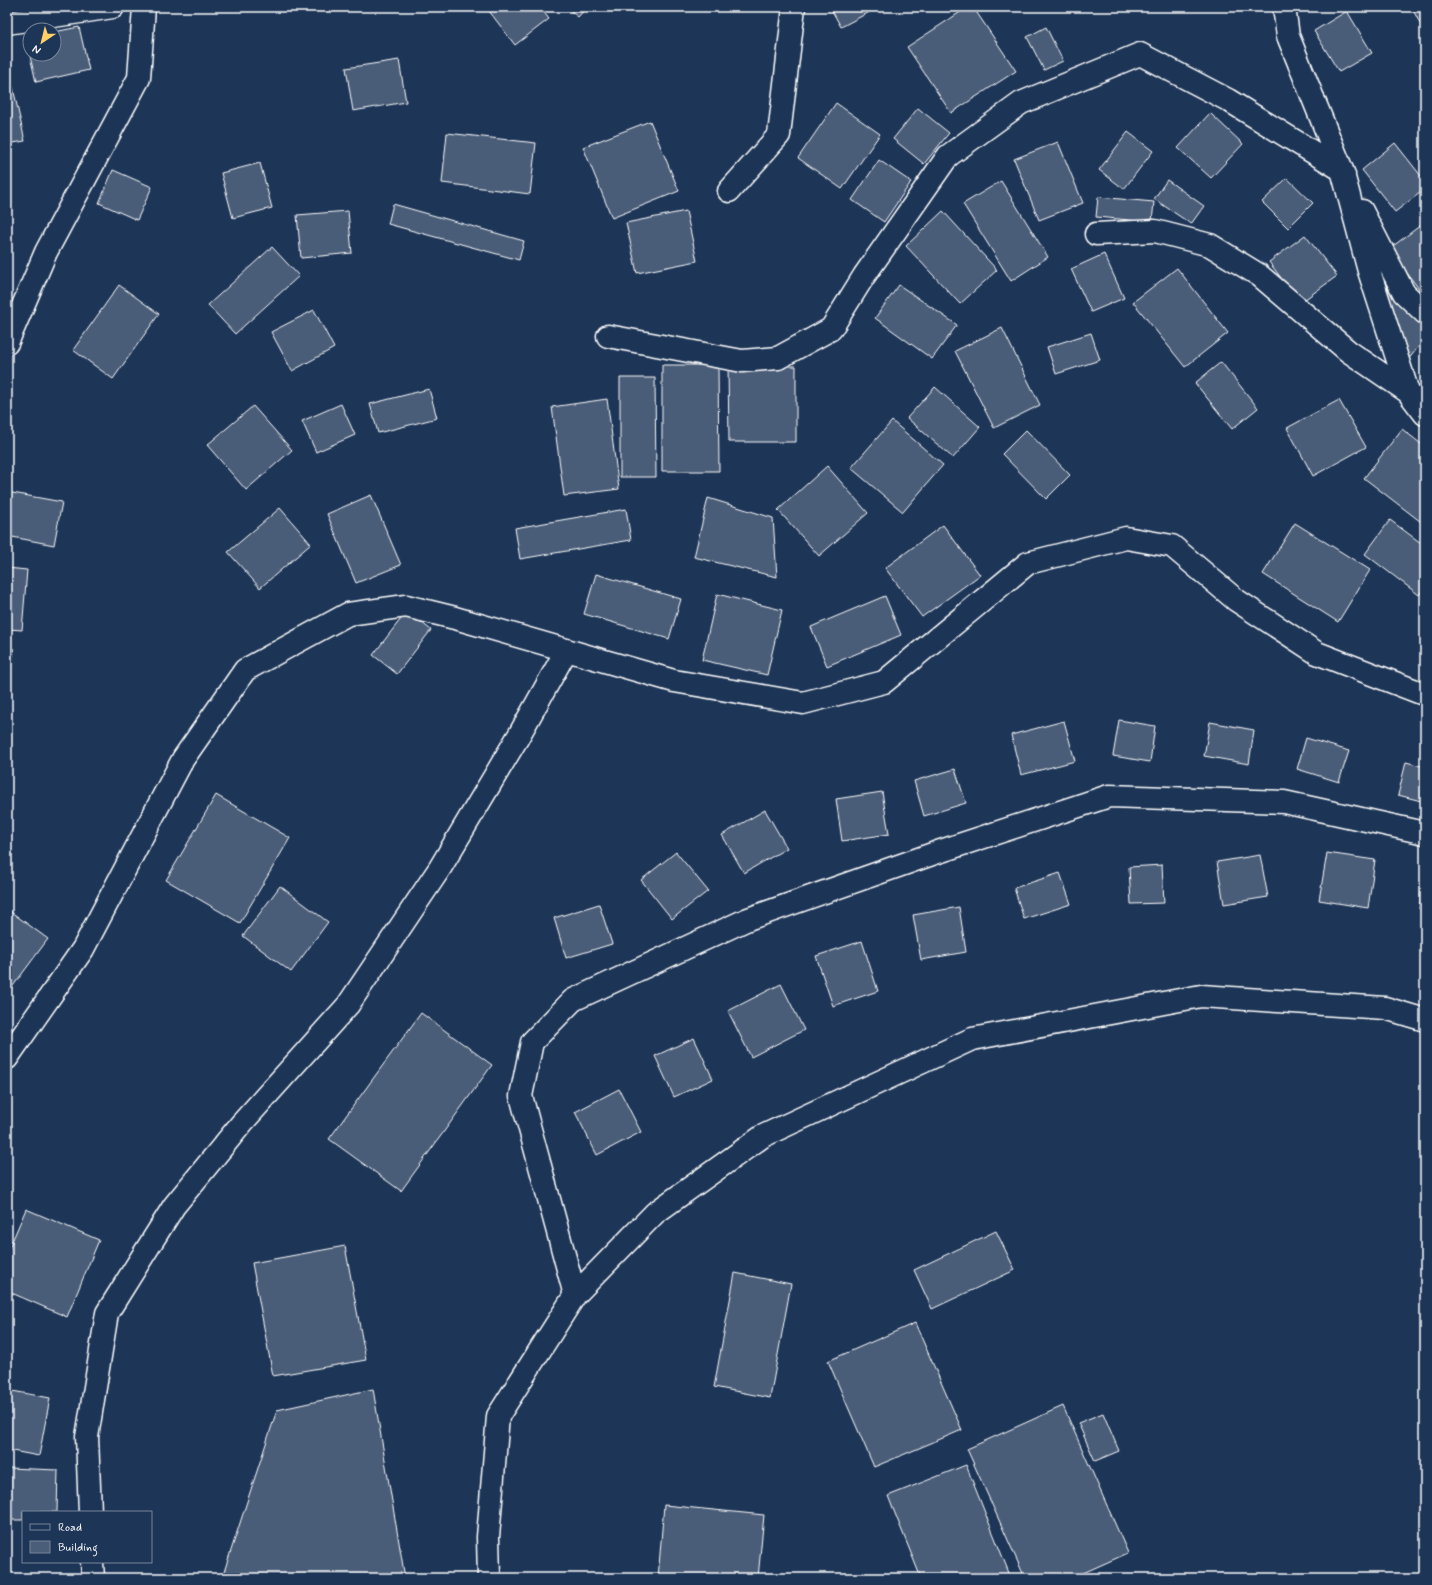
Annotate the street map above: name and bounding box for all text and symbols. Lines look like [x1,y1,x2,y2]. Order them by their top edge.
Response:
north arrow [22,22,62,62]
text: N [30,42,44,57]
legend [22,1511,152,1563]
text: Road [58,1520,82,1536]
text: Building [58,1540,98,1557]

